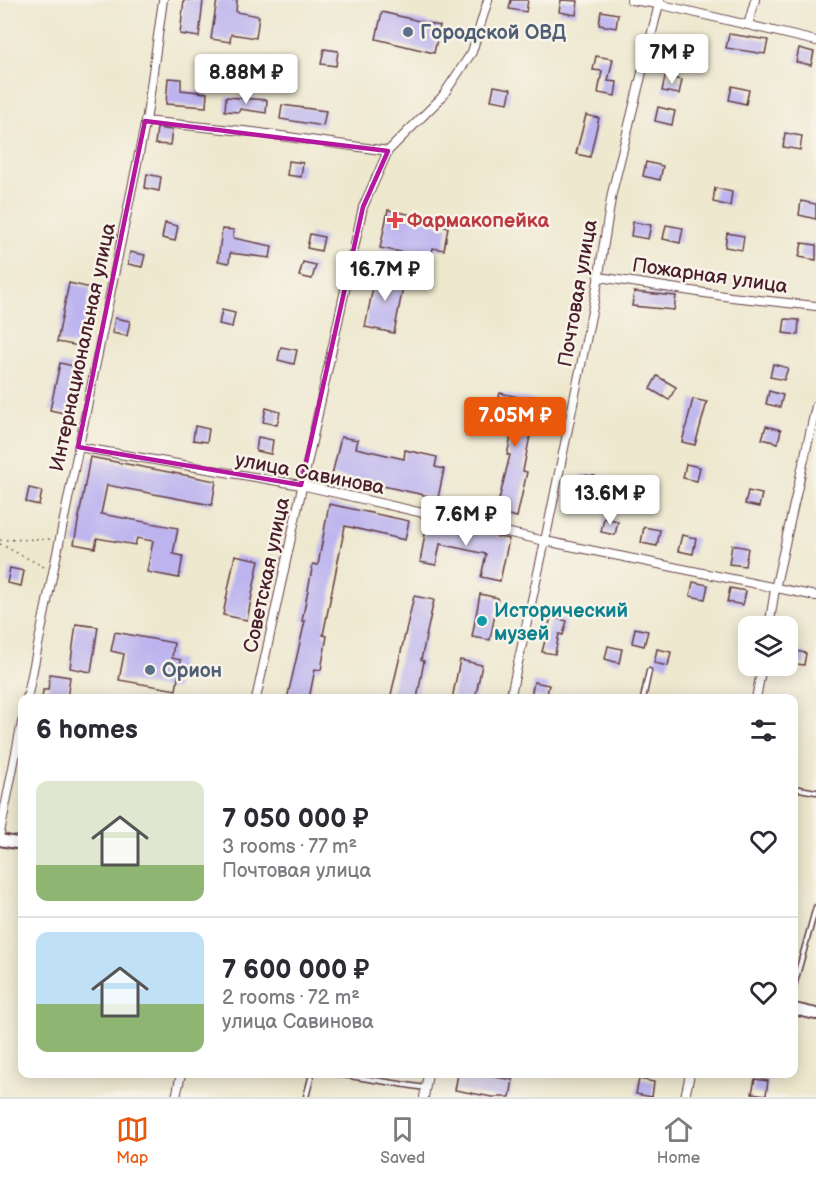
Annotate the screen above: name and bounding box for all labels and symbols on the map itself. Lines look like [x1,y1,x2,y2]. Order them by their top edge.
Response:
place label: Городской ОВД [420,21,566,45]
marker: Городской ОВД [401,25,415,39]
pin: 7M ₽ [636,34,708,85]
pin: 8.88M ₽ [191,54,301,105]
place label: Фармакопейка [407,209,549,233]
marker: Фармакопейка [388,213,402,227]
street label: Почтовая улица [553,217,603,369]
street label: Интернациональная улица [45,220,121,474]
pin: 16.7M ₽ [330,251,440,302]
street label: Пожарная улица [631,253,789,299]
pin: 7.05M ₽ [460,397,570,448]
street label: улица Савинова [233,448,387,500]
pin: 13.6M ₽ [555,475,665,526]
street label: Советская улица [239,495,295,655]
pin: 7.6M ₽ [417,496,515,547]
place label: Исторический музей [494,599,628,646]
marker: Исторический музей [475,614,489,628]
place label: Орион [162,659,222,683]
marker: Орион [143,663,157,677]

